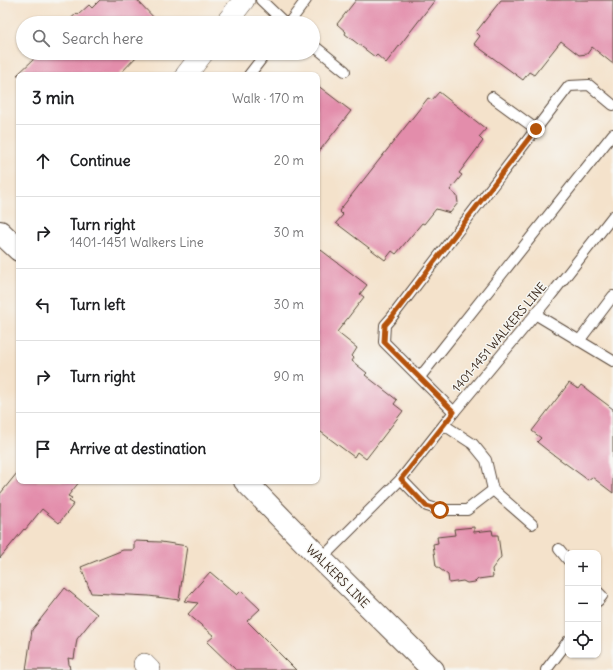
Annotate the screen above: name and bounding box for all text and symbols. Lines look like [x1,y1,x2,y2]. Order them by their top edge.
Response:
search box [16,16,320,60]
icon: search [30,27,52,49]
text: Search here [62,29,143,48]
text: 3 min [32,87,74,109]
text: Walk · 170 m [232,90,304,107]
route end [527,120,545,138]
icon: ahead [32,150,54,172]
text: Continue [70,151,131,170]
text: 20 m [274,152,304,169]
text: Turn right [70,215,135,234]
icon: right [32,222,54,244]
text: 30 m [274,224,304,241]
text: 1401-1451 Walkers Line [70,234,204,251]
street label: 1401-1451 WALKERS LINE [449,279,549,395]
icon: left [32,294,54,316]
text: Turn left [70,295,125,314]
text: 30 m [274,296,304,313]
icon: right [32,366,54,388]
text: Turn right [70,367,135,386]
text: 90 m [273,368,304,385]
icon: arrive [32,438,54,460]
text: Arrive at destination [70,439,206,458]
route start [431,501,449,519]
street label: WALKERS LINE [303,541,373,611]
map controls [565,550,601,658]
button: + [565,550,601,586]
button: − [565,586,601,622]
button: locate [565,622,601,658]

